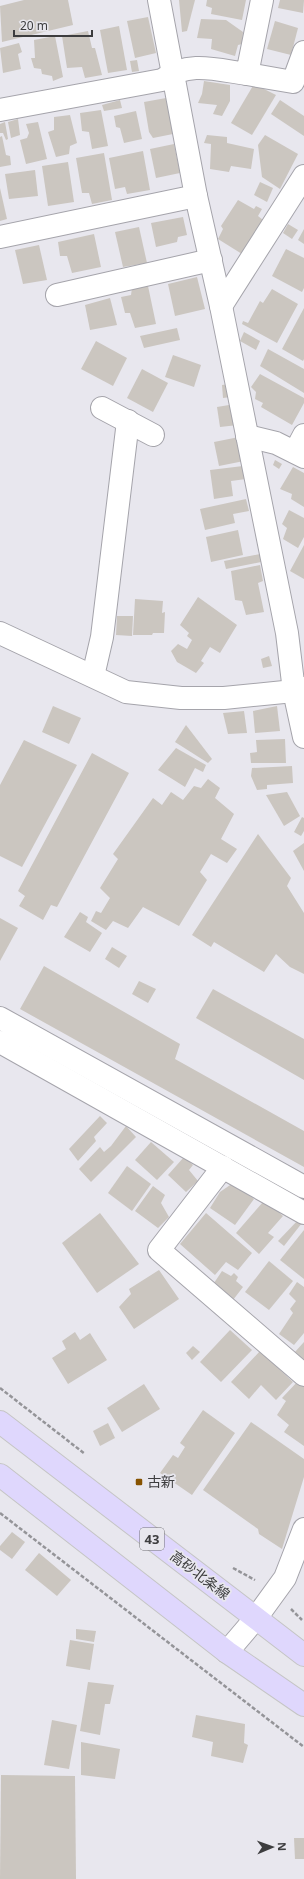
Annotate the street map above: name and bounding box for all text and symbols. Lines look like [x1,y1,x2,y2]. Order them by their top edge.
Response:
scale bar [14,12,92,38]
text: 20 m [20,17,48,34]
place label: 古新 [147,1472,175,1491]
marker: 古新 [134,1477,144,1487]
road number: 43 [140,1528,164,1550]
street label: 高砂北条線 [167,1546,234,1603]
north arrow [252,1827,292,1867]
text: N [275,1842,290,1851]

